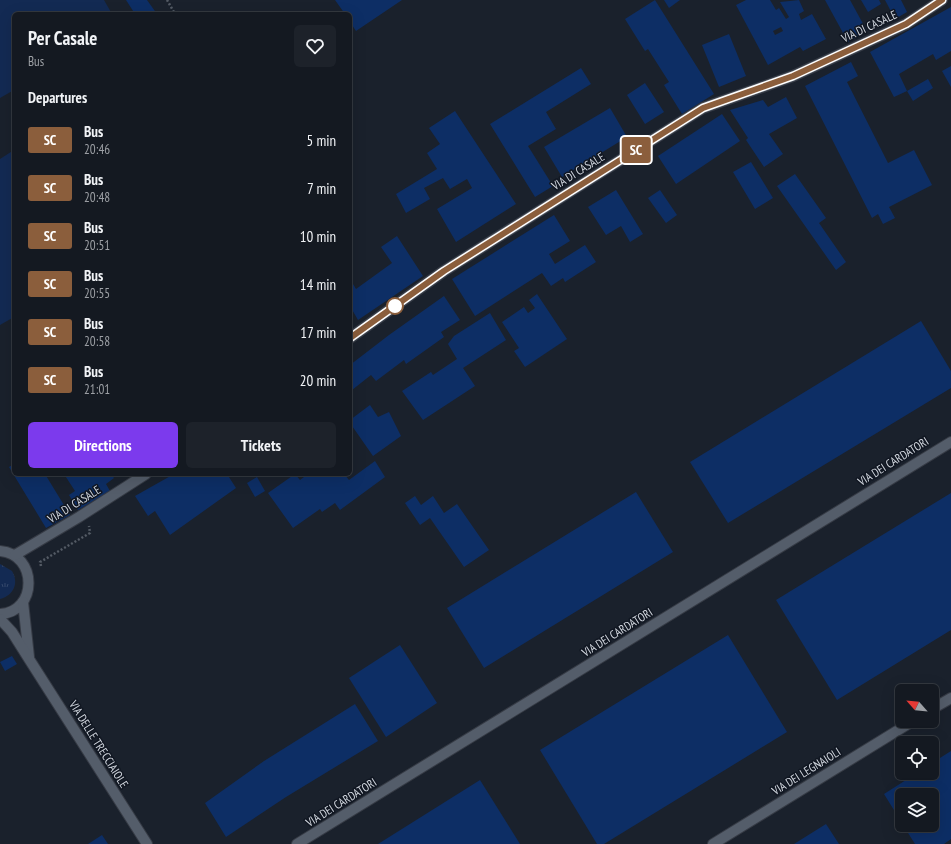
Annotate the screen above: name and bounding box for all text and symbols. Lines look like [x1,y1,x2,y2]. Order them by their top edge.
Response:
street label: VIA DI CASALE [838,7,899,46]
button: heart [294,25,336,67]
text: Per Casale [28,26,97,50]
text: Bus [28,53,44,70]
text: Departures [28,88,87,107]
text: Bus [84,122,103,141]
text: SC [44,131,56,149]
text: 5 min [306,131,336,150]
line badge: SC [618,137,654,163]
text: 20:46 [84,141,110,158]
text: SC [630,141,642,159]
street label: VIA DI CASALE [548,149,607,194]
text: Bus [84,170,103,189]
text: SC [44,179,56,197]
text: 7 min [307,179,336,198]
text: 20:48 [84,189,110,206]
text: Bus [84,218,103,237]
text: SC [44,227,56,245]
text: 10 min [300,227,336,246]
text: 20:51 [84,237,110,254]
text: Bus [84,266,103,285]
text: SC [44,275,56,293]
text: 14 min [300,275,336,294]
text: 20:55 [84,285,110,302]
unlabelled marker [386,297,404,315]
text: Bus [84,314,103,333]
text: SC [44,323,56,341]
text: 17 min [300,323,336,342]
text: 20:58 [84,333,110,350]
text: Bus [84,362,103,381]
text: SC [44,371,56,389]
text: 20 min [300,371,336,390]
text: 21:01 [84,381,110,398]
button: Directions [28,422,178,468]
button: Tickets [186,422,336,468]
street label: VIA DEI CARDATORI [854,433,931,489]
street label: VIA DI CASALE [44,482,103,527]
street label: VIA DEI CARDATORI [578,604,655,660]
north arrow [895,684,939,728]
map controls [895,684,939,832]
street label: VIA DELLE TRECCIAIOLE [66,697,132,790]
button: locate [895,736,939,780]
street label: VIA DEI LEGNAIOLI [768,744,843,799]
street label: VIA DEI CARDATORI [302,774,379,830]
button: layers [895,788,939,832]

